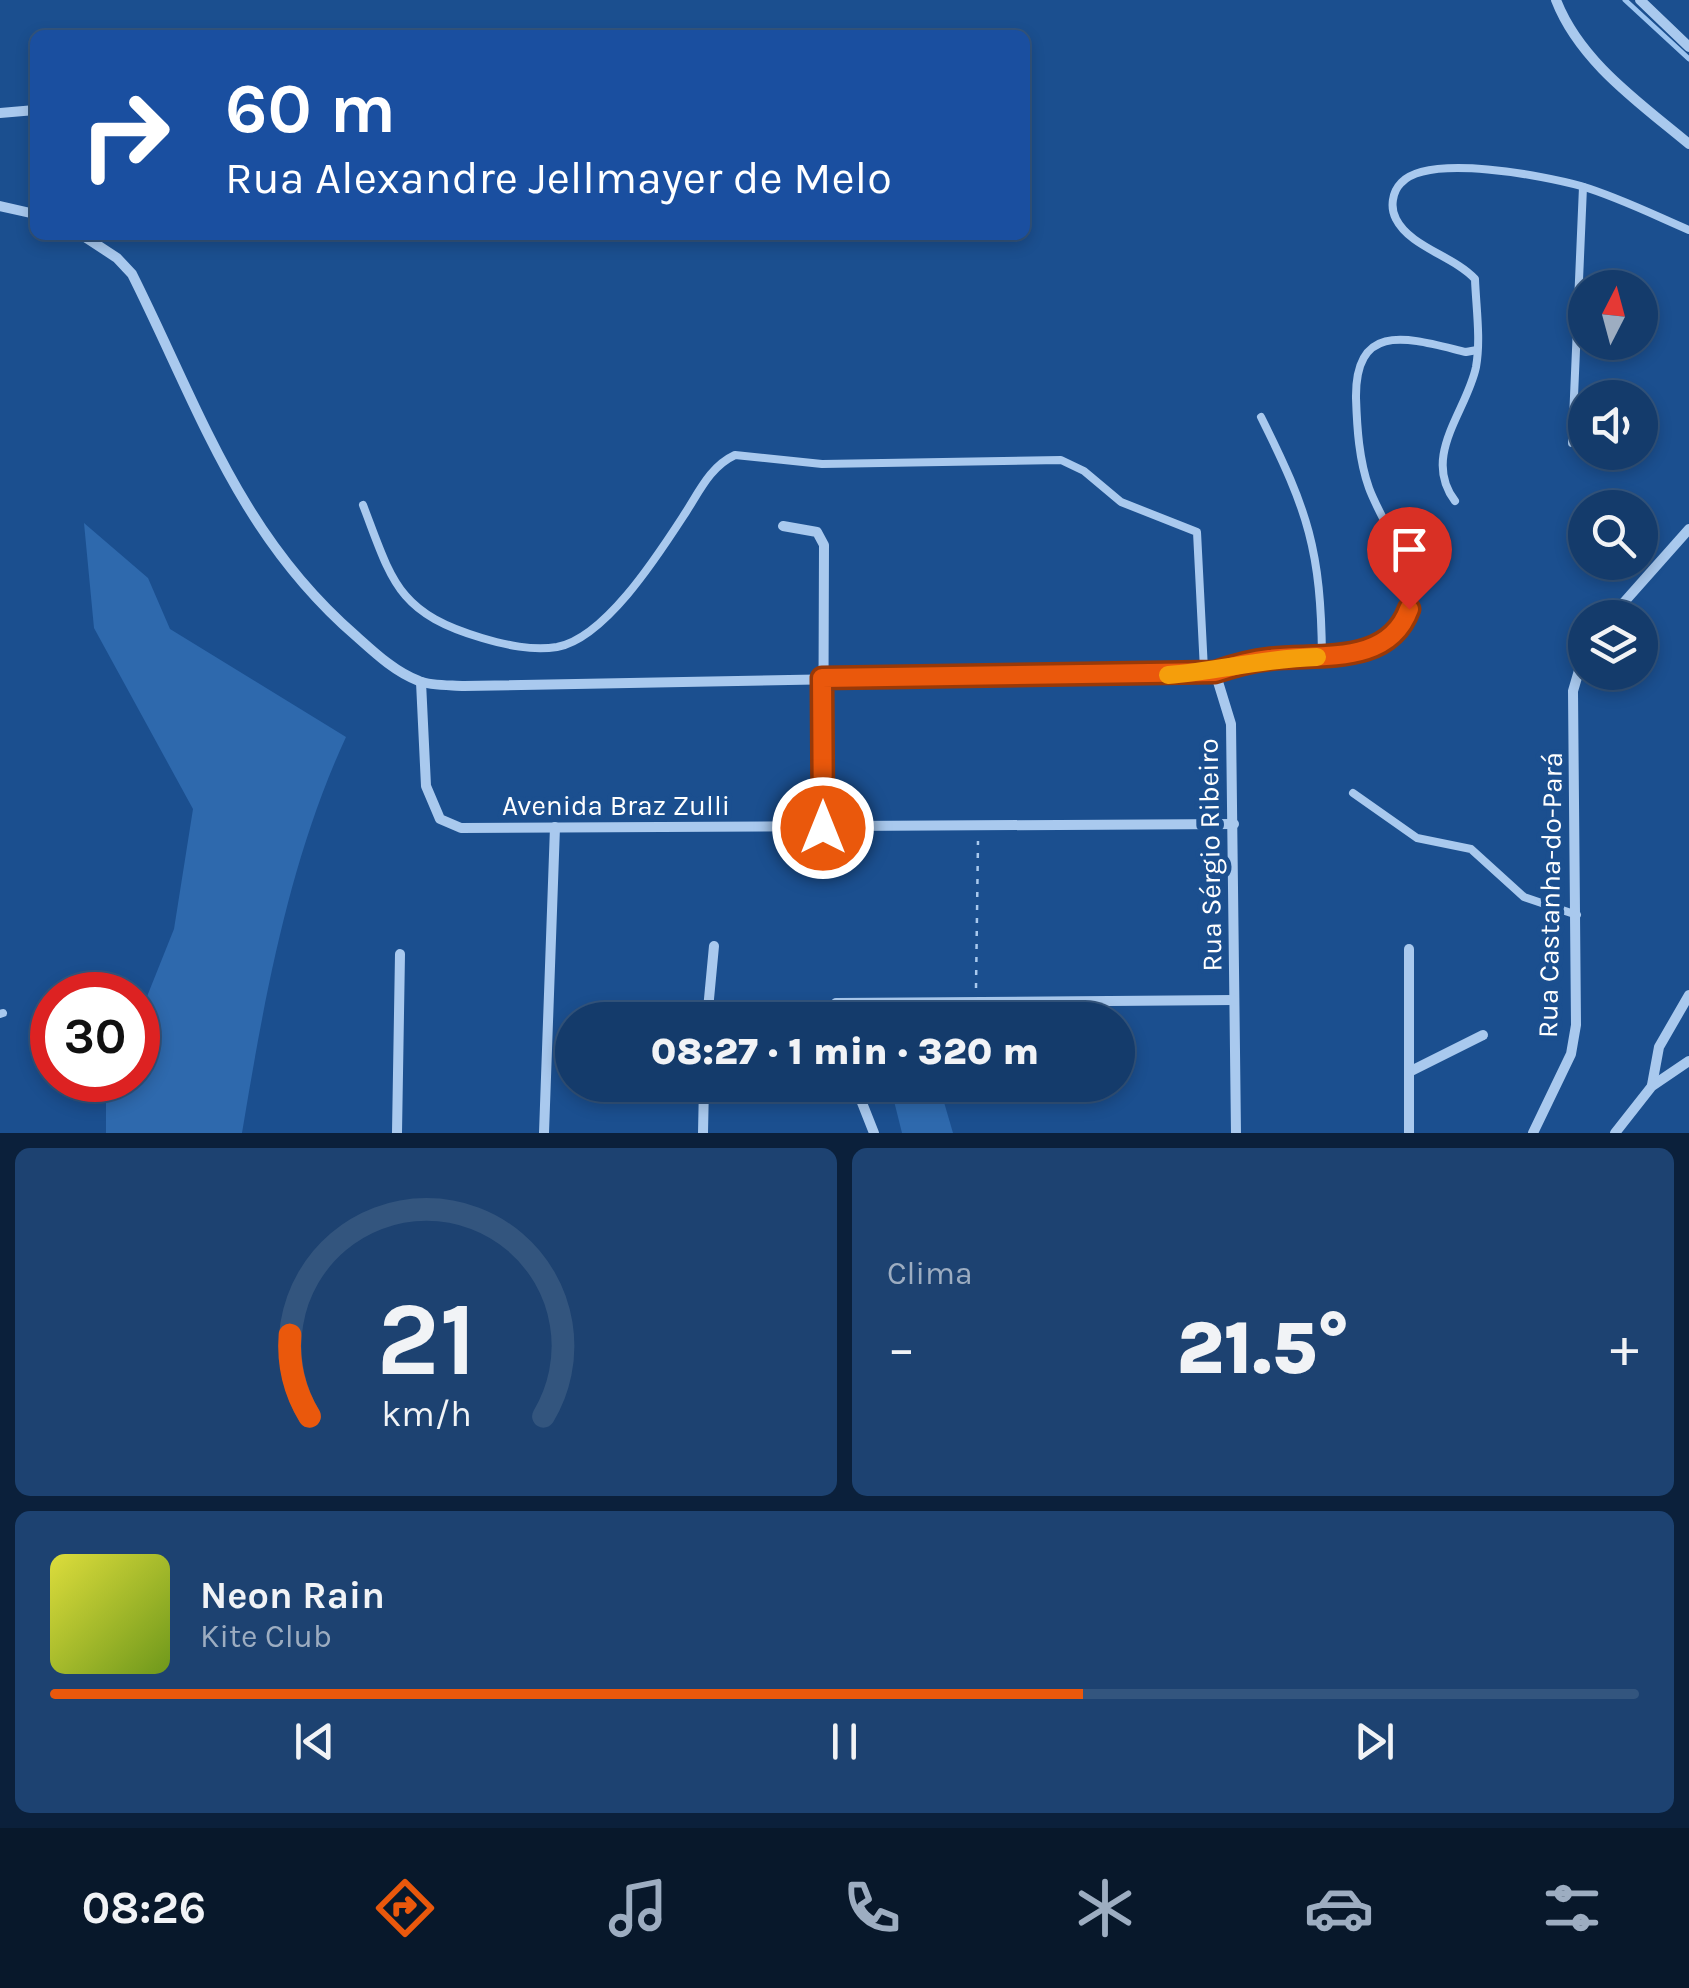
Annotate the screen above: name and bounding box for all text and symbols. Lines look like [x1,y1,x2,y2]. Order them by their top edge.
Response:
text: 60 m [225,68,396,150]
icon: right [60,70,190,200]
text: Rua Alexandre Jellmayer de Melo [225,152,892,204]
north arrow [1568,270,1658,360]
map controls [1568,270,1658,690]
button: sound [1568,380,1658,470]
button: search [1568,490,1658,580]
pin [1367,507,1452,610]
icon: arrive [1382,522,1437,577]
button: layers [1568,600,1658,690]
street label: Rua Sérgio Ribeiro [1191,738,1229,972]
street label: Rua Castanha-do-Pará [1531,752,1569,1038]
position arrow [771,776,875,880]
street label: Avenida Braz Zulli [502,789,730,822]
speed limit sign: 30 [30,972,160,1102]
text: 08:27 · 1 min · 320 m [651,1029,1039,1074]
text: Clima [887,1255,973,1292]
text: 21 [376,1279,476,1400]
text: 21.5° [1176,1304,1350,1392]
text: − [887,1316,916,1380]
text: + [1610,1316,1639,1380]
text: km/h [381,1393,471,1435]
text: Neon Rain [200,1573,385,1618]
text: Kite Club [200,1618,332,1655]
icon: previous [287,1714,342,1769]
icon: pause [817,1714,872,1769]
icon: next [1347,1714,1402,1769]
icon: directions [370,1873,440,1943]
icon: music [603,1873,673,1943]
icon: phone [837,1873,907,1943]
icon: climate [1070,1873,1140,1943]
icon: car [1304,1873,1374,1943]
icon: filters [1537,1873,1607,1943]
text: 08:26 [82,1882,206,1934]

